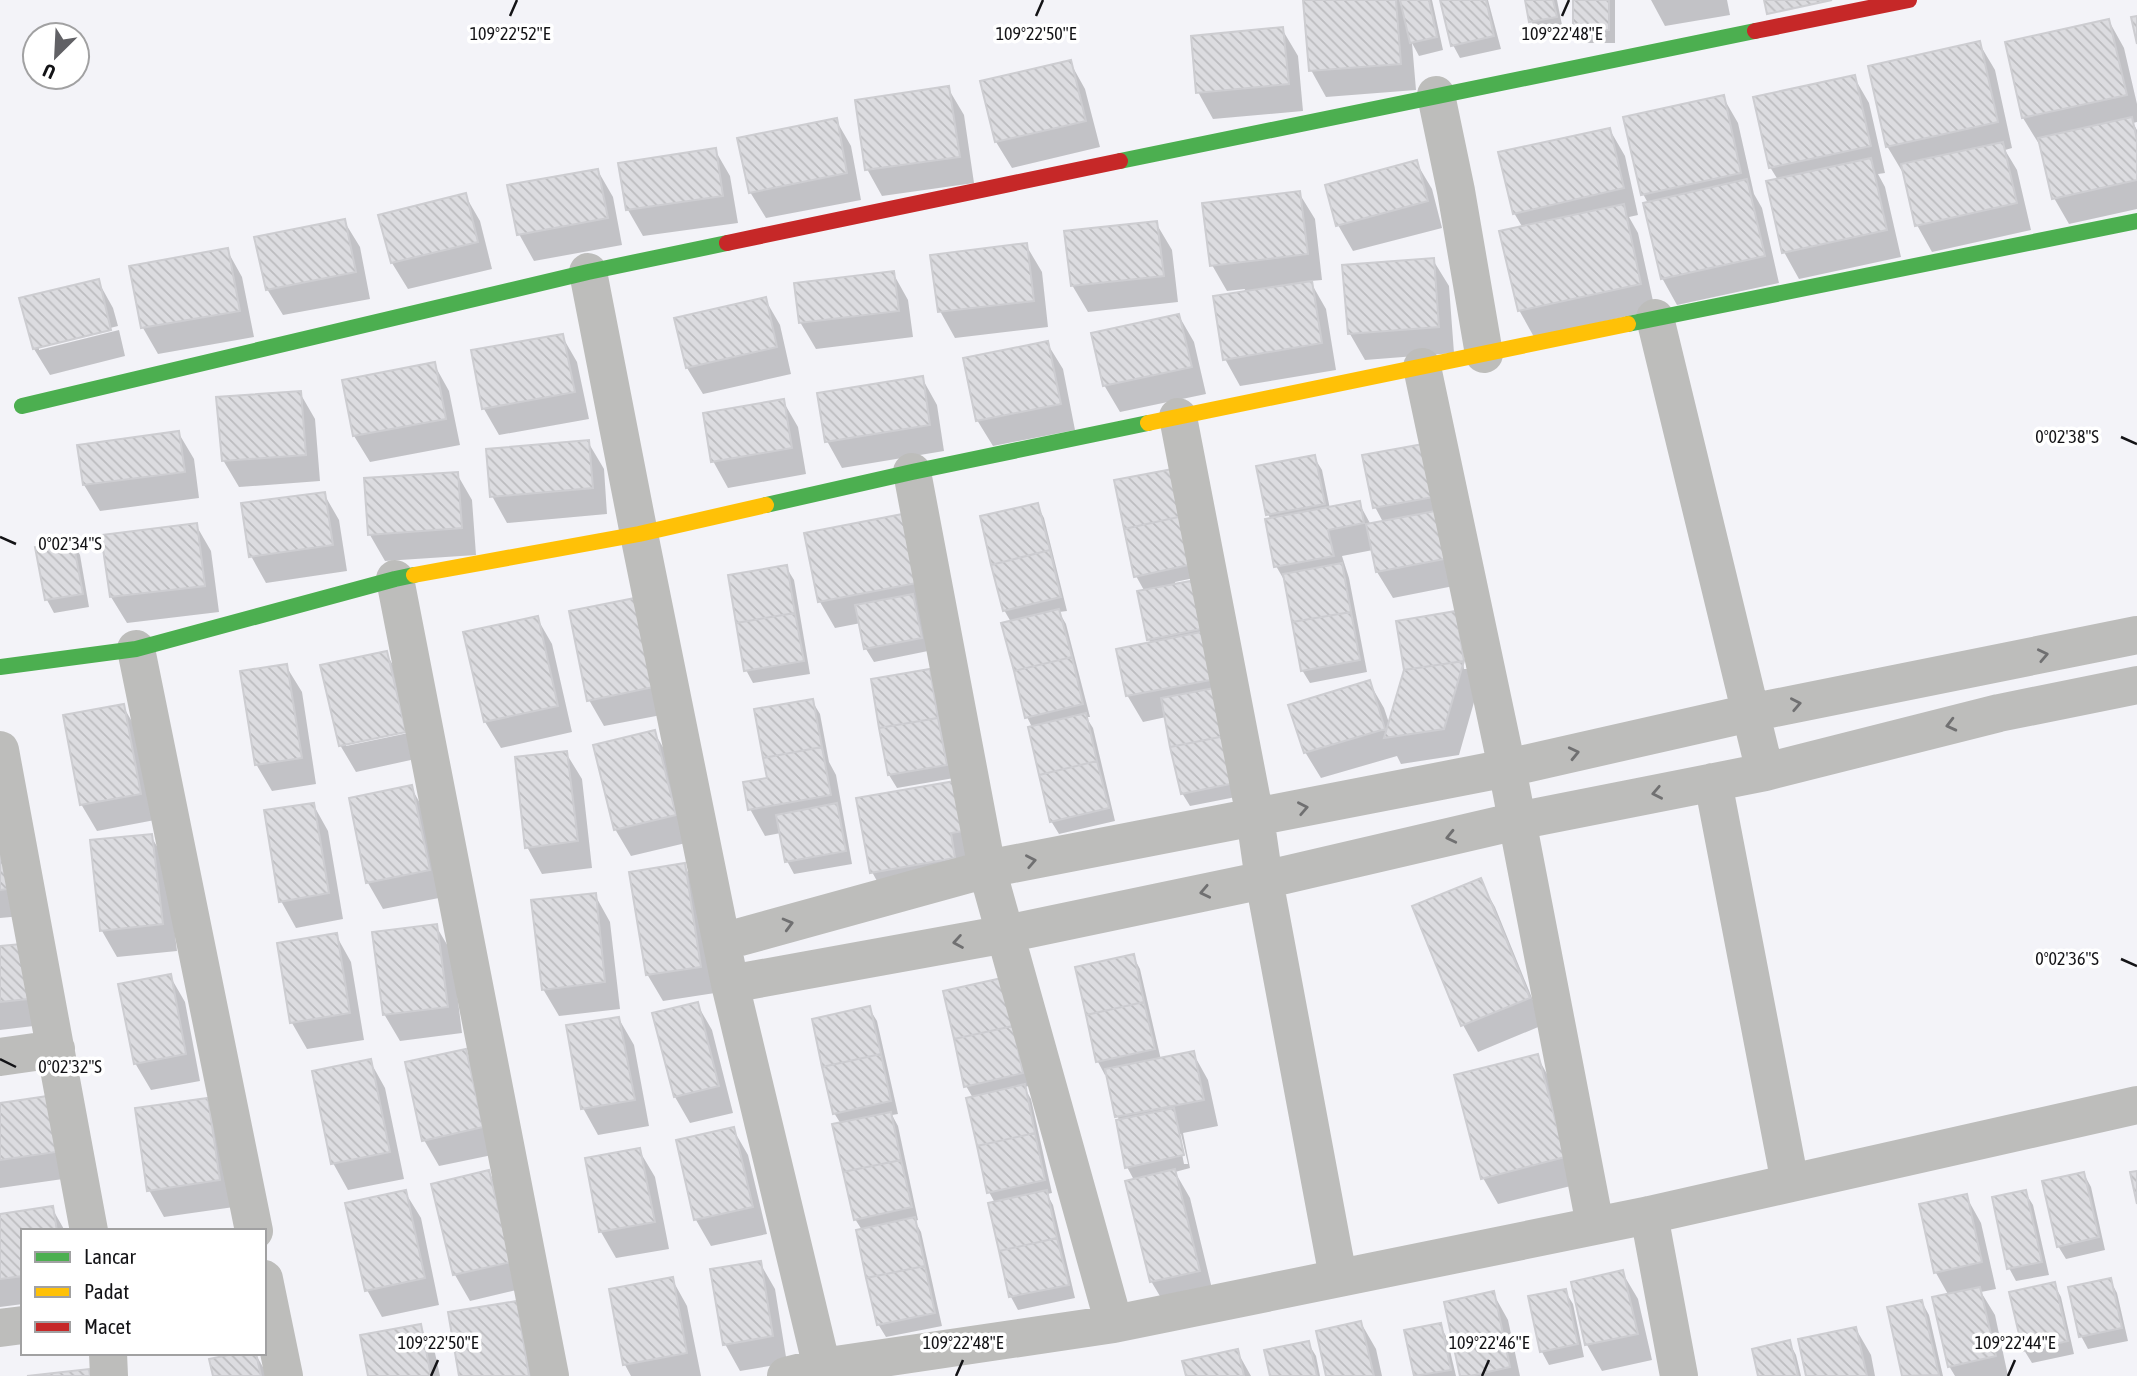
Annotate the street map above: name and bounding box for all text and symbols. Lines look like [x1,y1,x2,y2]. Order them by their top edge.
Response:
north arrow [21,21,91,91]
text: 109°22'52"E [470,23,551,44]
text: 109°22'50"E [996,23,1077,44]
text: 109°22'48"E [1522,23,1603,44]
text: U [39,59,59,84]
text: 0°02'38"S [2035,426,2099,447]
text: 0°02'34"S [38,533,102,554]
one-way arrow [2037,648,2049,663]
one-way arrow [1790,697,1802,712]
one-way arrow [1945,717,1957,732]
one-way arrow [1568,747,1580,761]
one-way arrow [1651,785,1663,800]
one-way arrow [1297,801,1309,816]
one-way arrow [1445,829,1457,843]
one-way arrow [1025,854,1037,869]
one-way arrow [1199,884,1211,899]
one-way arrow [781,918,793,932]
one-way arrow [952,934,964,949]
text: 0°02'36"S [2035,948,2099,969]
text: 0°02'32"S [38,1056,102,1077]
legend [21,1229,266,1355]
text: Lancar [84,1244,137,1268]
text: Padat [84,1279,129,1303]
text: Macet [84,1314,131,1338]
text: 109°22'50"E [398,1332,479,1353]
text: 109°22'48"E [923,1332,1004,1353]
text: 109°22'46"E [1449,1332,1530,1353]
text: 109°22'44"E [1975,1332,2056,1353]

